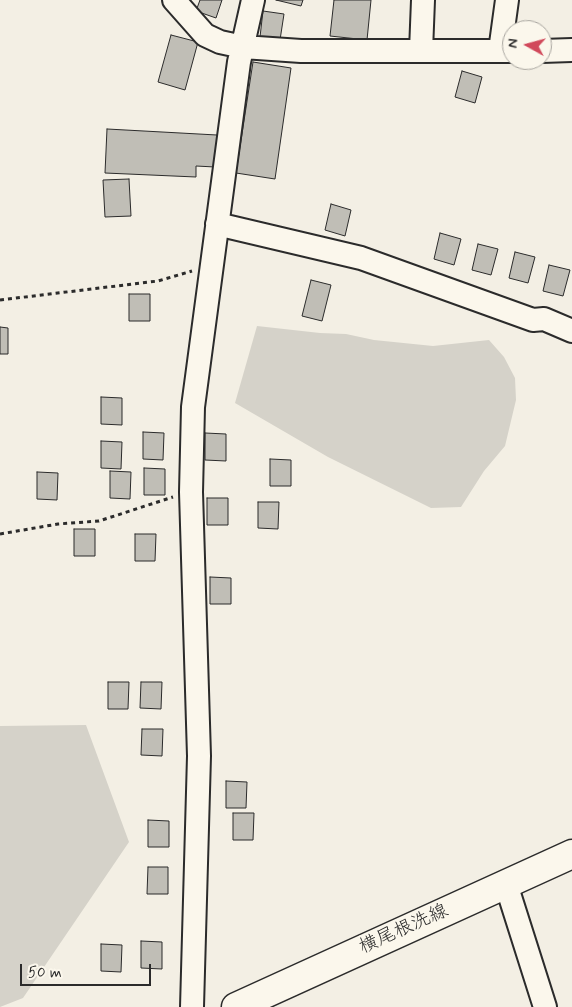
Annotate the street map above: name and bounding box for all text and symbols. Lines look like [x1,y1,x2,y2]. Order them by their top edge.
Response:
north arrow [502,20,552,70]
text: N [504,38,523,49]
street label: 横尾根洗線 [356,900,452,960]
scale bar [22,954,154,986]
text: 50 m [28,963,62,983]

